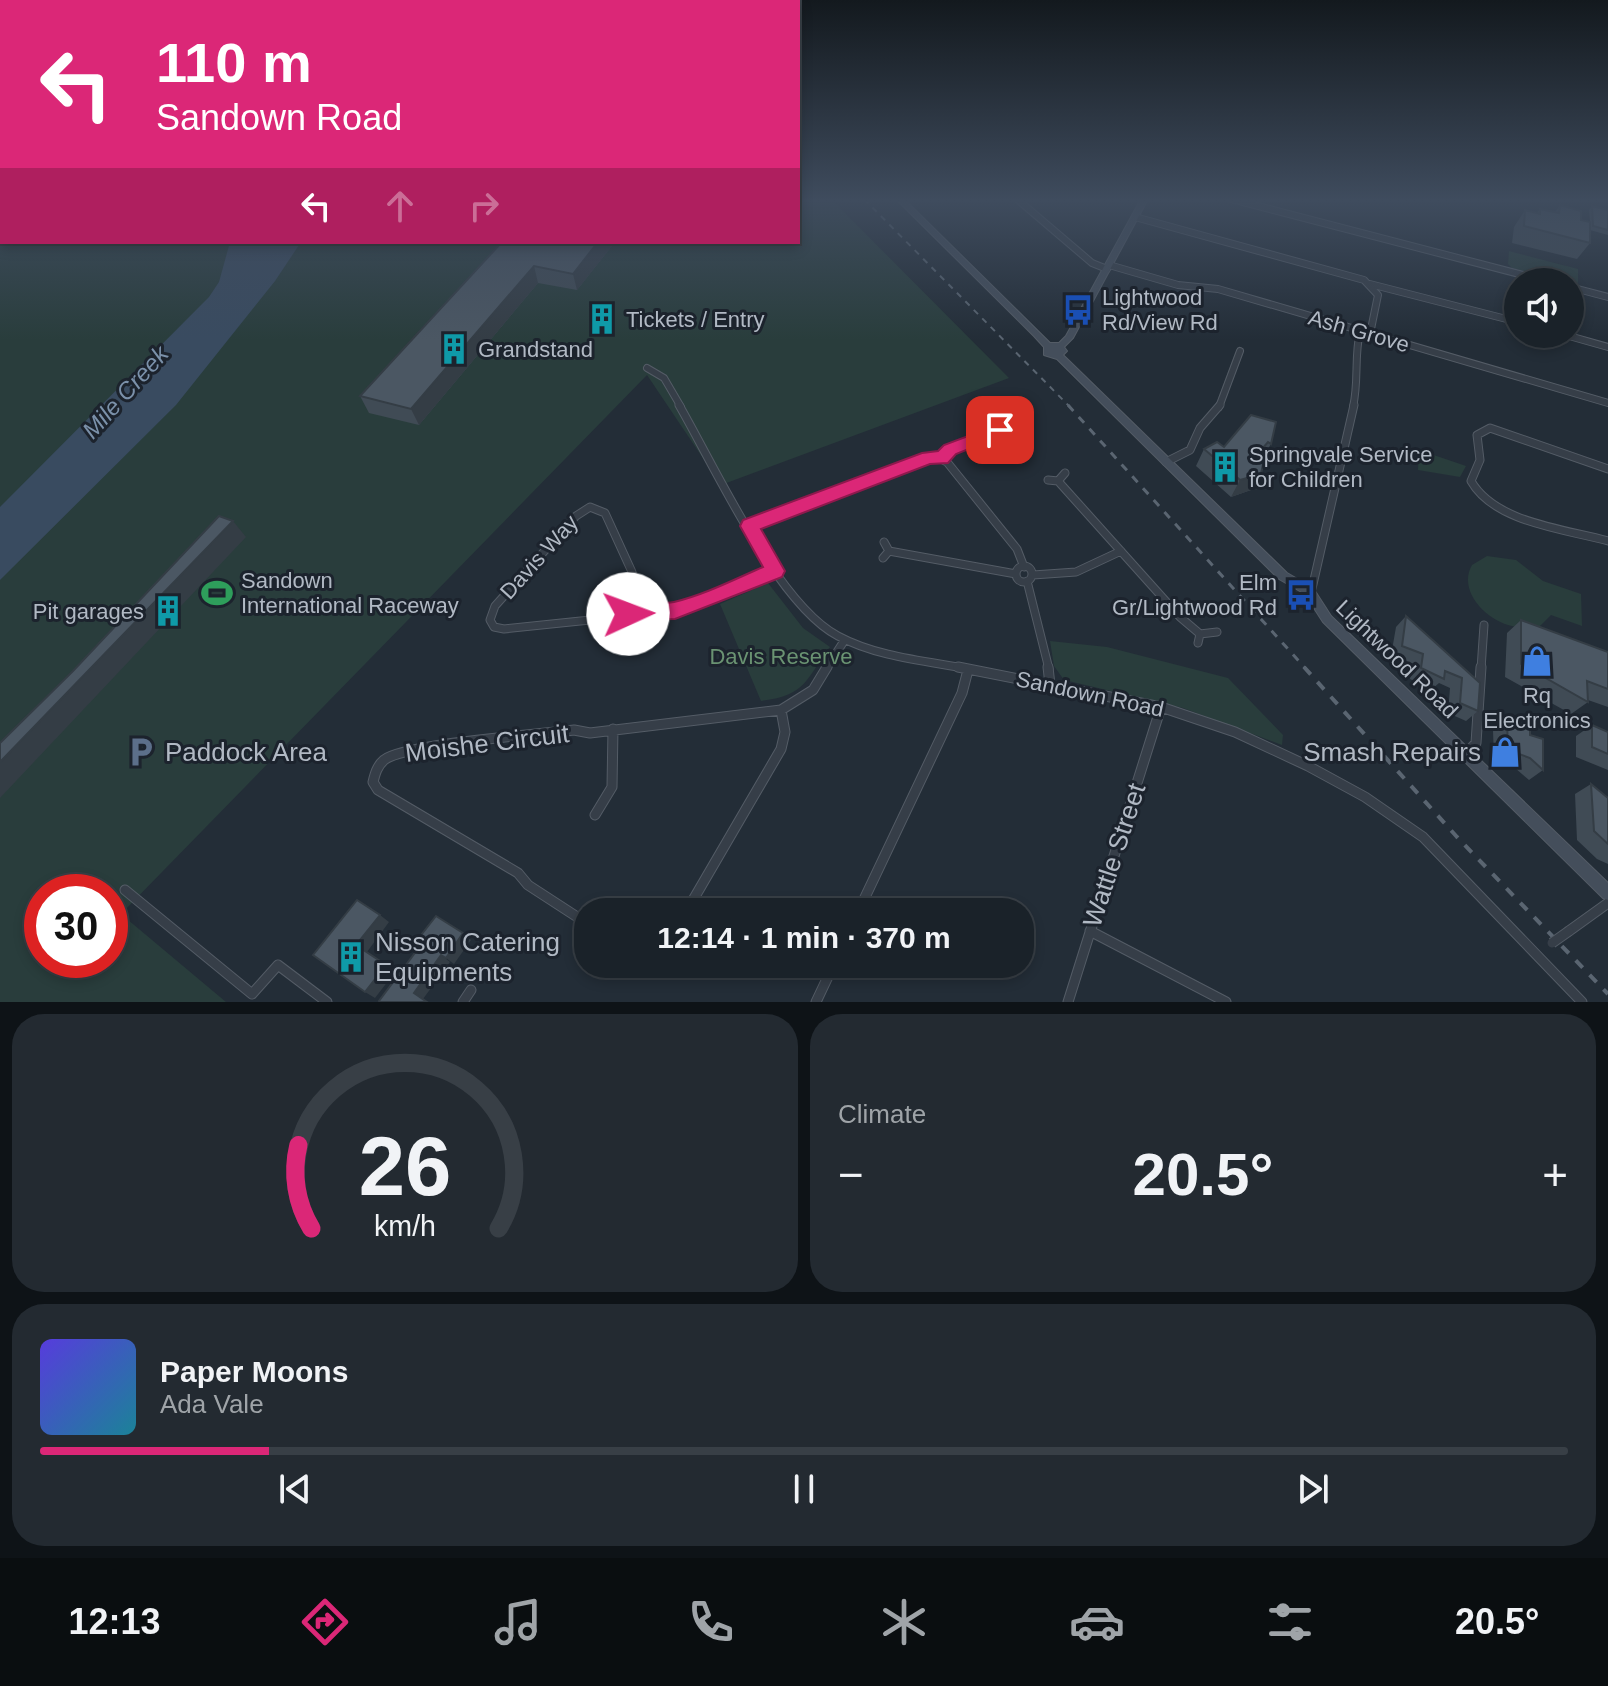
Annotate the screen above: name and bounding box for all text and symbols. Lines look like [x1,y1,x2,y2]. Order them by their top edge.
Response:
text: 110 m [156,31,312,94]
icon: left [24,32,128,136]
text: Sandown Road [156,97,402,138]
icon: left [294,184,338,228]
icon: ahead [378,184,422,228]
icon: right [462,184,506,228]
map controls [1504,268,1584,348]
button: sound [1504,268,1584,348]
place label: Lightwood Rd/View Rd [1102,285,1218,335]
bus stop icon: Lightwood Rd/View Rd [1061,293,1095,327]
building icon: Tickets / Entry [585,302,619,336]
street label: Ash Grove [1306,305,1412,357]
place label: Tickets / Entry [626,307,765,332]
building icon: Grandstand [437,332,471,366]
place label: Grandstand [478,337,593,362]
water label: Mile Creek [77,339,175,444]
pin [966,396,1034,464]
icon: arrive [978,408,1022,452]
place label: Springvale Service for Children [1249,442,1432,492]
building icon: Springvale Service for Children [1208,450,1242,484]
street label: Davis Way [495,510,583,604]
place label: Sandown International Raceway [241,568,459,618]
place label: Elm Gr/Lightwood Rd [1112,570,1277,620]
position arrow [586,572,670,656]
sports icon: Sandown International Raceway [200,576,234,610]
bus stop icon: Elm Gr/Lightwood Rd [1284,578,1318,612]
building icon: Pit garages [151,594,185,628]
street label: Lightwood Road [1331,595,1463,723]
place label: Pit garages [33,599,144,624]
park label: Davis Reserve [709,644,853,669]
shop icon: Rq Electronics [1520,644,1554,678]
street label: Sandown Road [1014,666,1166,722]
place label: Rq Electronics [1483,683,1591,733]
street label: Moishe Circuit [403,718,571,768]
parking icon: Paddock Area [124,735,158,769]
shop icon: Smash Repairs [1488,735,1522,769]
place label: Paddock Area [165,737,327,767]
place label: Smash Repairs [1303,737,1481,767]
street label: Wattle Street [1077,779,1152,931]
speed limit sign: 30 [24,874,128,978]
text: 12:14 · 1 min · 370 m [657,921,951,954]
place label: Nisson Catering Equipments [375,927,560,987]
building icon: Nisson Catering Equipments [334,940,368,974]
text: Climate [838,1099,926,1129]
text: 26 [359,1120,451,1213]
text: 20.5° [1133,1141,1273,1208]
text: − [838,1150,864,1199]
text: + [1542,1150,1568,1199]
text: km/h [374,1210,436,1242]
text: Paper Moons [160,1355,348,1388]
text: Ada Vale [160,1389,264,1419]
icon: previous [273,1467,317,1511]
icon: pause [782,1467,826,1511]
icon: next [1291,1467,1335,1511]
icon: directions [297,1594,353,1650]
icon: music [490,1594,546,1650]
icon: phone [683,1594,739,1650]
icon: climate [876,1594,932,1650]
icon: car [1069,1594,1125,1650]
icon: filters [1262,1594,1318,1650]
text: 12:13 [68,1601,161,1642]
text: 20.5° [1455,1601,1539,1642]

